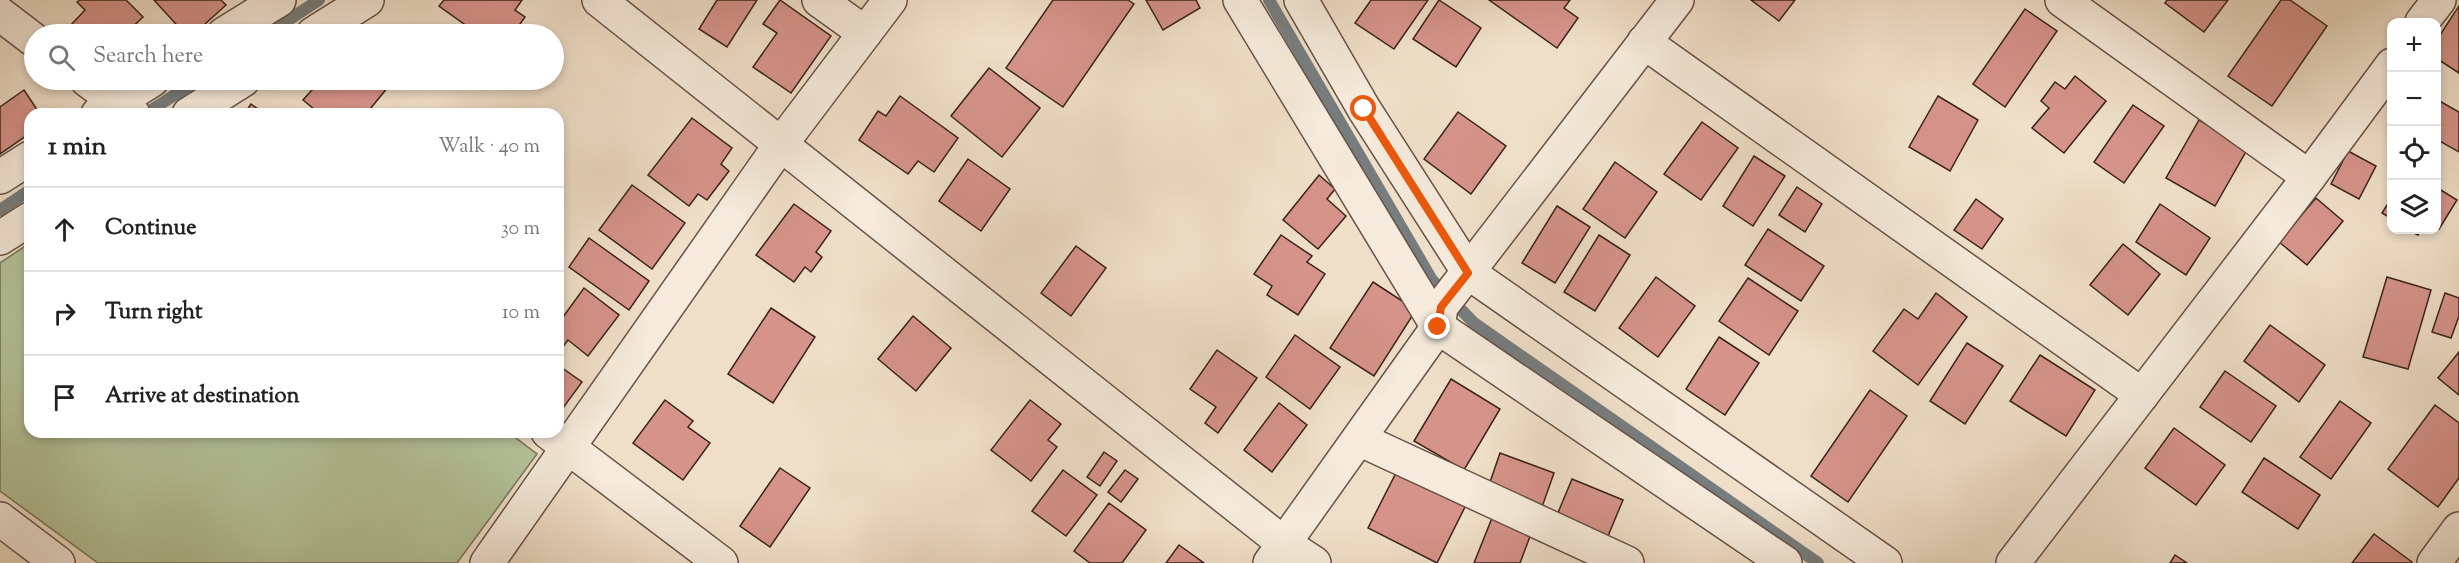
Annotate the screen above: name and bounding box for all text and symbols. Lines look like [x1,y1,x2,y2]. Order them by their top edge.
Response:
map controls [2387,18,2441,234]
button: + [2387,18,2441,72]
search box [24,24,564,90]
icon: search [45,41,78,74]
text: Search here [93,41,203,73]
button: − [2387,72,2441,126]
route start [1350,95,1376,121]
button: locate [2387,126,2441,180]
text: 1 min [48,129,107,166]
text: Walk · 40 m [438,133,540,162]
button: layers [2387,180,2441,234]
icon: ahead [48,213,81,246]
text: Continue [105,213,196,245]
text: 30 m [501,215,540,244]
icon: right [48,297,81,330]
text: Turn right [105,297,202,329]
text: 10 m [502,299,540,328]
route end [1424,313,1450,339]
icon: arrive [48,381,81,414]
text: Arrive at destination [105,381,300,413]

